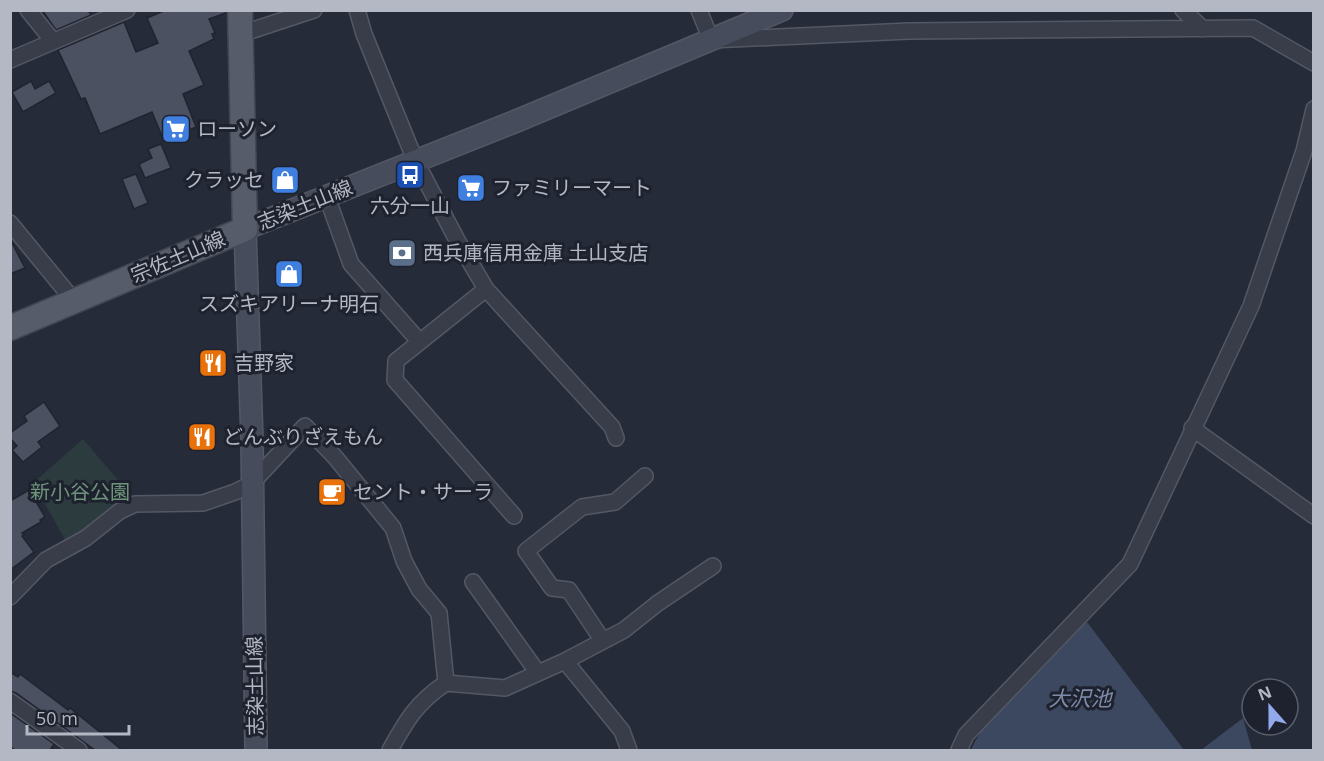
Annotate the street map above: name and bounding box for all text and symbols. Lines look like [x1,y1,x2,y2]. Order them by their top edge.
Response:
supermarket icon: ローソン [160,113,192,145]
place label: ローソン [197,115,277,142]
bus stop icon: 六分一山 [394,159,426,191]
shop icon: クラッセ [269,164,301,196]
place label: クラッセ [184,166,264,193]
supermarket icon: ファミリーマート [455,172,487,204]
street label: 志染土山線 [253,173,356,236]
place label: ファミリーマート [492,174,652,201]
place label: 六分一山 [370,192,450,219]
street label: 宗佐土山線 [127,225,229,289]
bank icon: 西兵庫信用金庫 土山支店 [386,237,418,269]
place label: 西兵庫信用金庫 土山支店 [423,239,648,266]
shop icon: スズキアリーナ明石 [273,258,305,290]
place label: スズキアリーナ明石 [199,290,379,317]
restaurant icon: 吉野家 [197,347,229,379]
place label: 吉野家 [234,349,294,376]
restaurant icon: どんぶりざえもん [186,421,218,453]
place label: どんぶりざえもん [223,423,383,450]
cafe icon: セント・サーラ [316,476,348,508]
park label: 新小谷公園 [30,478,130,505]
place label: セント・サーラ [353,478,493,505]
street label: 志染土山線 [240,636,269,736]
north arrow [1240,677,1300,737]
text: N [1255,680,1275,706]
water label: 大沢池 [1049,684,1113,712]
scale bar [27,698,129,736]
text: 50 m [36,706,78,730]

